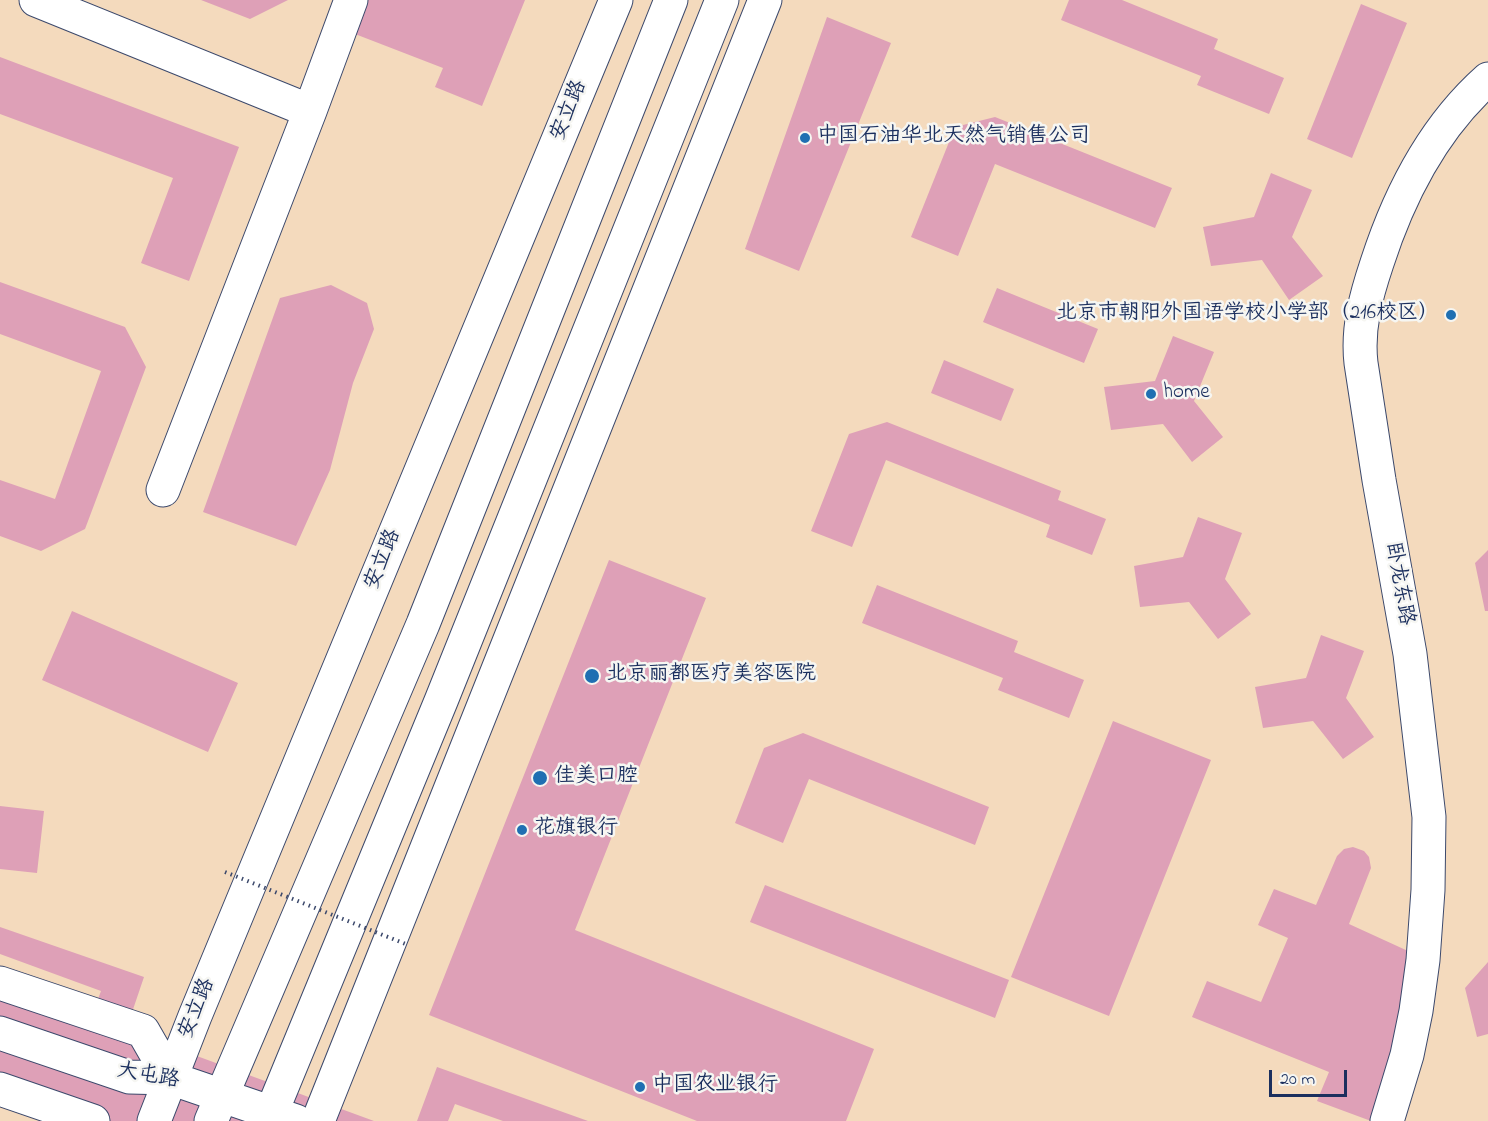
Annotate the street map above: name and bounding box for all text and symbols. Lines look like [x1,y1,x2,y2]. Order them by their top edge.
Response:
street label: 安立路 [547,77,593,145]
place label: 中国石油华北天然气销售公司 [817,125,1090,151]
marker: 中国石油华北天然气销售公司 [798,131,812,145]
place label: 北京市朝阳外国语学校小学部（216校区） [1056,302,1439,328]
marker: 北京市朝阳外国语学校小学部（216校区） [1444,308,1458,322]
place label: home [1163,381,1210,407]
marker: home [1144,387,1158,401]
street label: 安立路 [361,526,407,594]
street label: 卧龙东路 [1378,540,1418,628]
place label: 北京丽都医疗美容医院 [606,663,816,689]
marker: 北京丽都医疗美容医院 [583,667,601,685]
place label: 佳美口腔 [554,765,638,791]
marker: 佳美口腔 [531,769,549,787]
place label: 花旗银行 [534,817,618,843]
marker: 花旗银行 [515,823,529,837]
street label: 安立路 [175,975,221,1043]
scale bar [1272,1058,1350,1096]
street label: 大屯路 [115,1059,181,1095]
text: 20 m [1280,1067,1315,1093]
place label: 中国农业银行 [652,1074,778,1100]
marker: 中国农业银行 [633,1080,647,1094]

